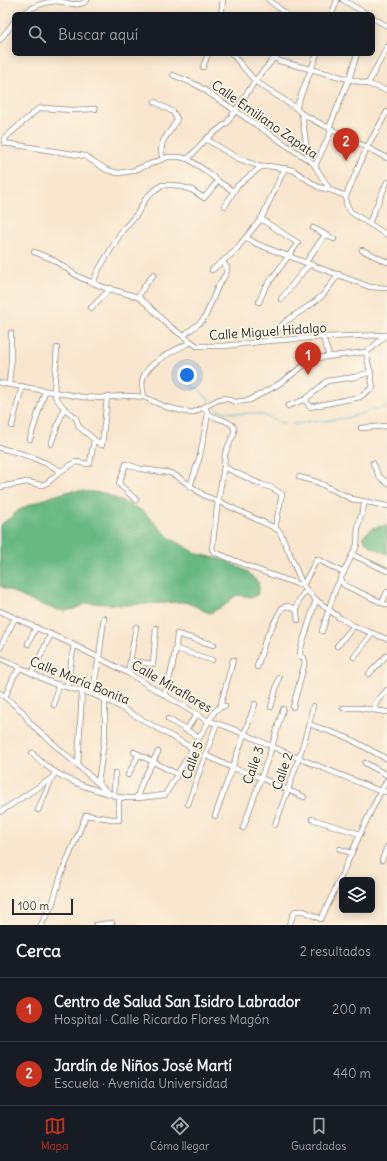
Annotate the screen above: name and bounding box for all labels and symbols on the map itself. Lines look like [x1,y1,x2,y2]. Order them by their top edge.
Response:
street label: Calle Emiliano Zapata [208,76,321,163]
pin: 2 [333,128,359,161]
street label: Calle Miguel Hidalgo [209,319,327,344]
pin: 1 [295,342,321,375]
your location [177,365,197,385]
street label: Calle María Bonita [27,653,132,708]
street label: Calle Miraflores [128,657,215,716]
street label: Calle 5 [178,739,207,782]
street label: Calle 3 [239,744,268,786]
street label: Calle 2 [268,750,297,792]
scale bar [12,897,73,916]

